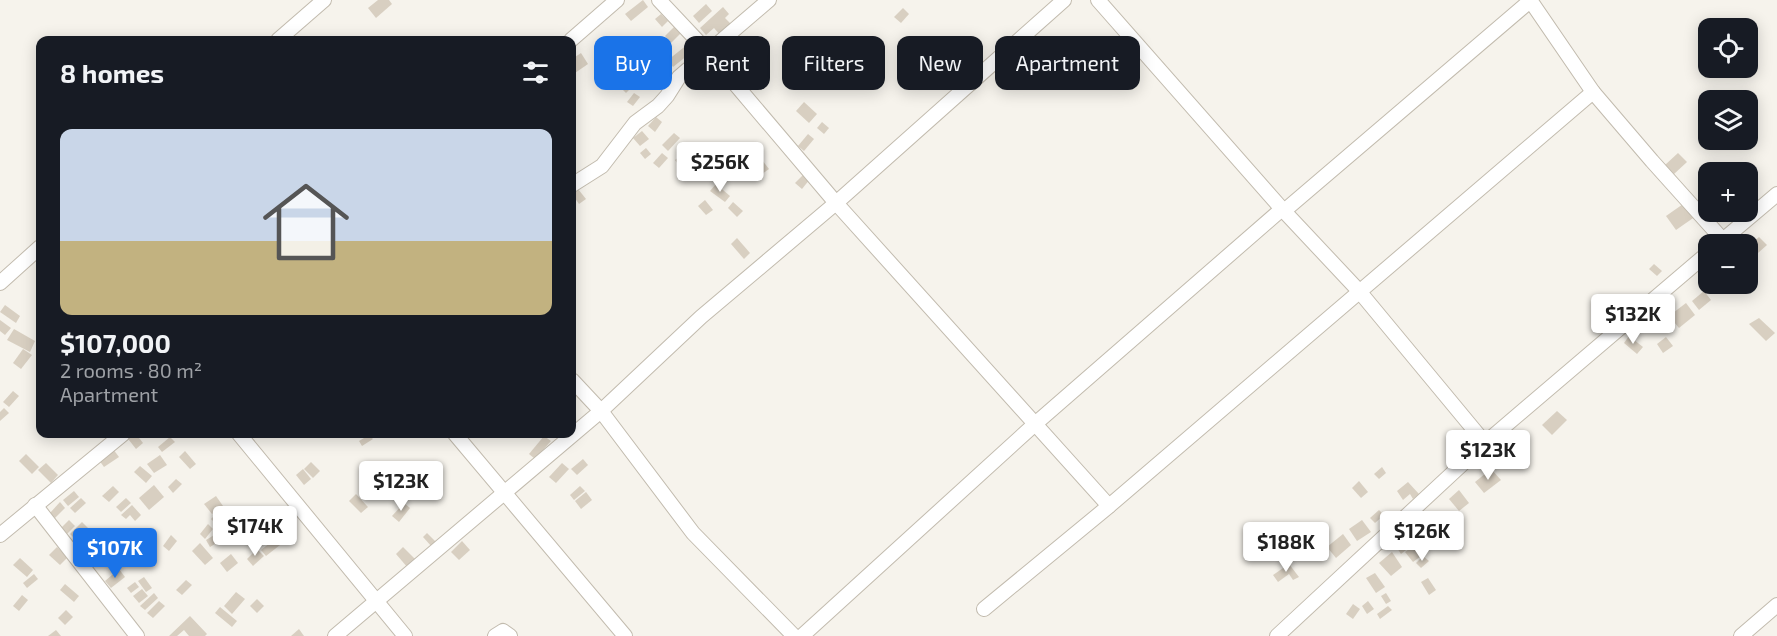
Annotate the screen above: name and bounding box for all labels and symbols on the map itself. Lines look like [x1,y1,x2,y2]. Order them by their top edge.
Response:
pin: $256K [678,142,762,193]
pin: $132K [1591,294,1675,345]
pin: $123K [1446,430,1530,481]
pin: $123K [359,461,443,512]
pin: $174K [213,506,297,557]
pin: $126K [1380,511,1464,562]
pin: $188K [1244,522,1328,573]
pin: $107K [73,528,157,579]

